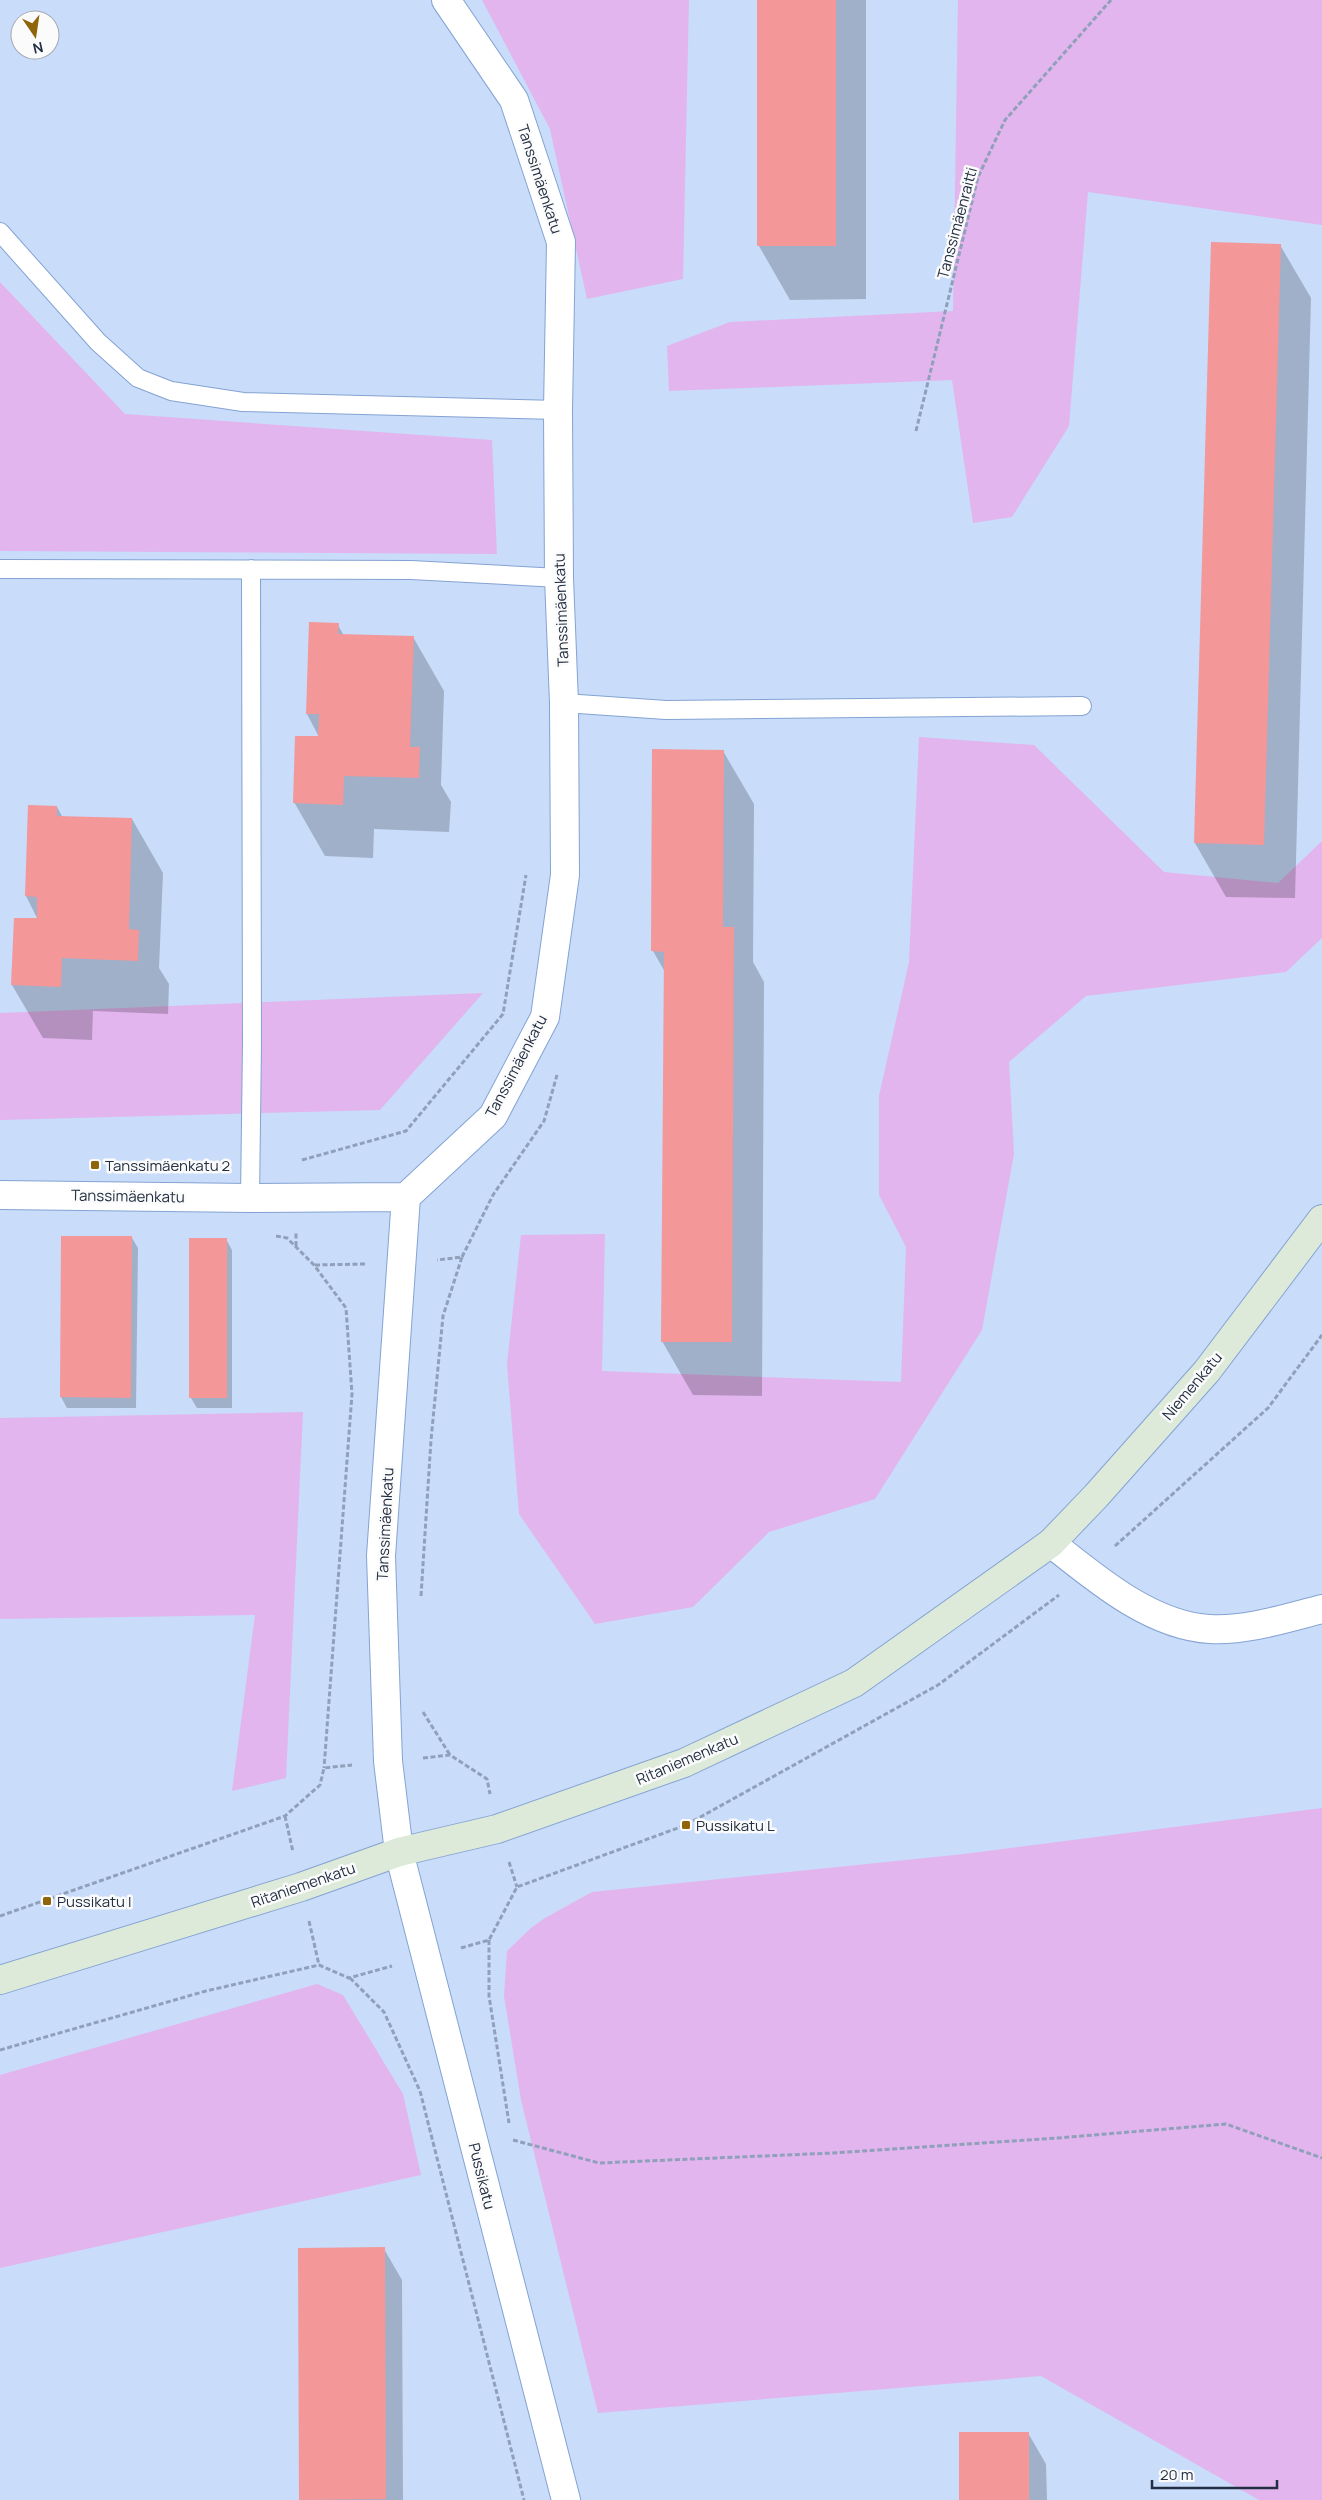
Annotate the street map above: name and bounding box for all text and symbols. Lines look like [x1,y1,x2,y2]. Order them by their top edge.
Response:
north arrow [10,10,60,60]
text: N [31,38,45,59]
street label: Tanssimäenkatu [512,122,568,236]
street label: Tanssimäenraitti [932,165,982,281]
street label: Tanssimäenkatu [549,553,573,667]
street label: Tanssimäenkatu [480,1011,552,1121]
place label: Tanssimäenkatu 2 [105,1155,230,1176]
marker: Tanssimäenkatu 2 [89,1159,101,1171]
street label: Tanssimäenkatu [71,1185,185,1207]
street label: Niemenkatu [1157,1347,1227,1425]
street label: Tanssimäenkatu [372,1467,398,1581]
street label: Ritaniemenkatu [633,1728,741,1790]
place label: Pussikatu L [696,1815,775,1836]
marker: Pussikatu L [680,1819,692,1831]
street label: Ritaniemenkatu [248,1857,358,1913]
place label: Pussikatu I [57,1891,131,1912]
marker: Pussikatu I [41,1895,53,1907]
street label: Pussikatu [464,2141,500,2211]
scale bar [1152,2458,1277,2490]
text: 20 m [1160,2464,1193,2485]

